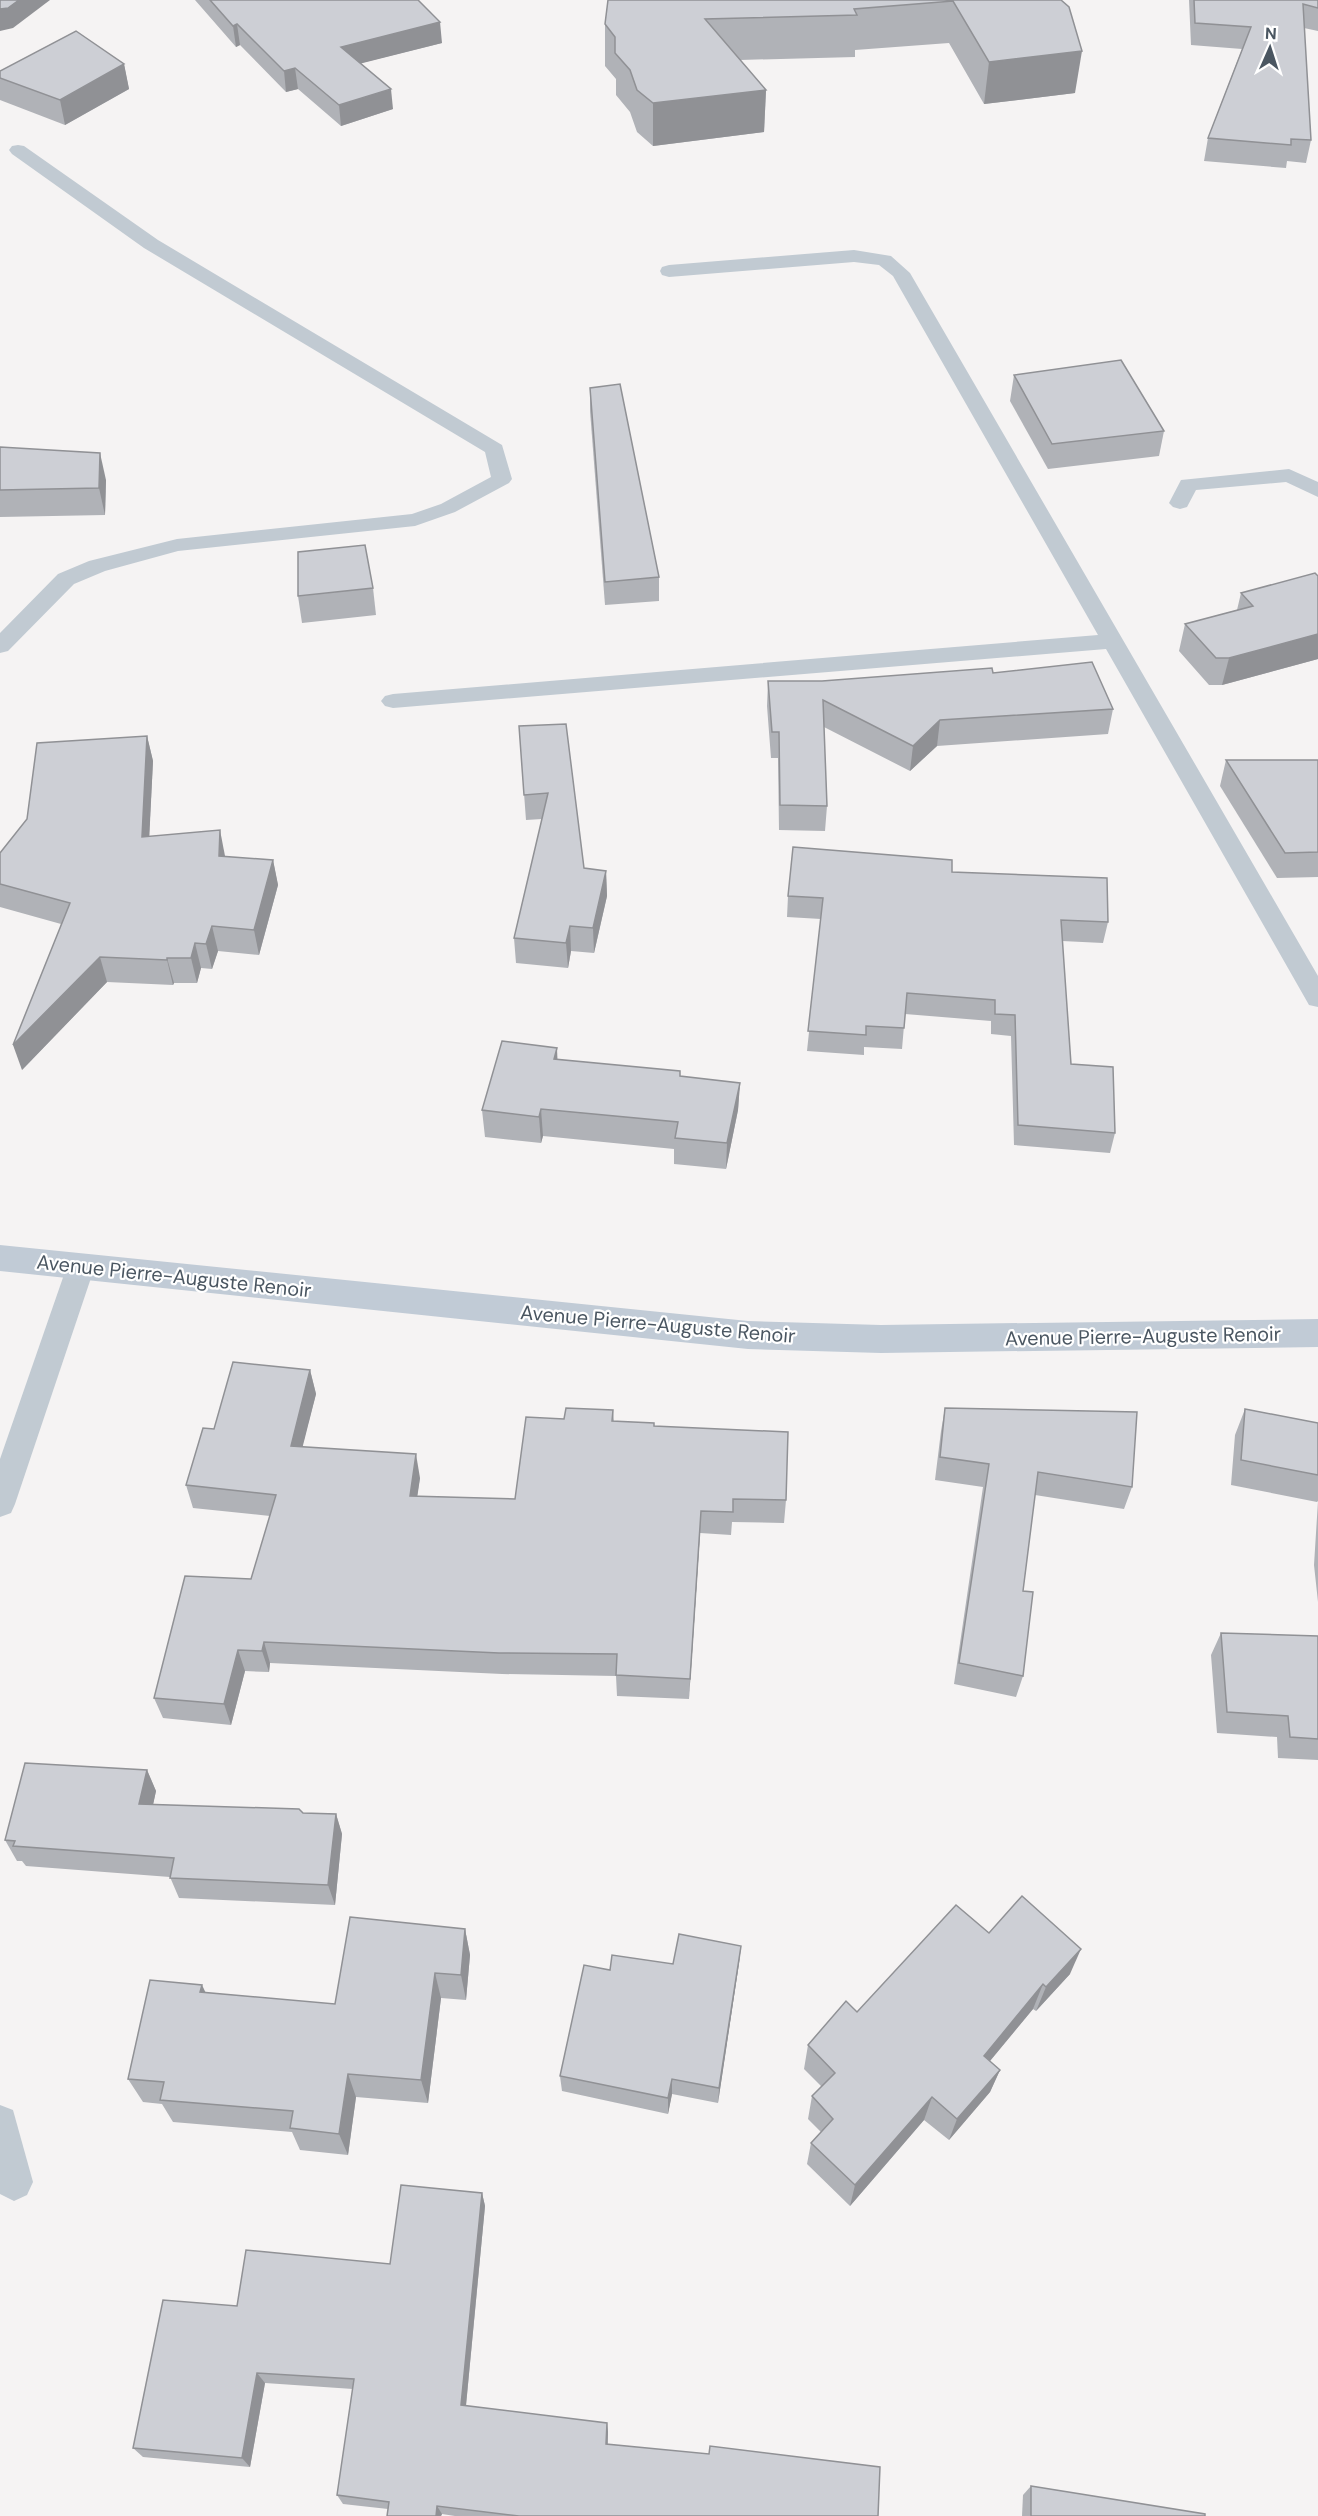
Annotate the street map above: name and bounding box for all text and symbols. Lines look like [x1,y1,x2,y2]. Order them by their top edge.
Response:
north arrow [1240,18,1300,78]
text: N [1264,23,1277,44]
street label: Avenue Pierre-Auguste Renoir [35,1249,313,1303]
street label: Avenue Pierre-Auguste Renoir [519,1299,797,1349]
street label: Avenue Pierre-Auguste Renoir [1005,1321,1281,1351]

